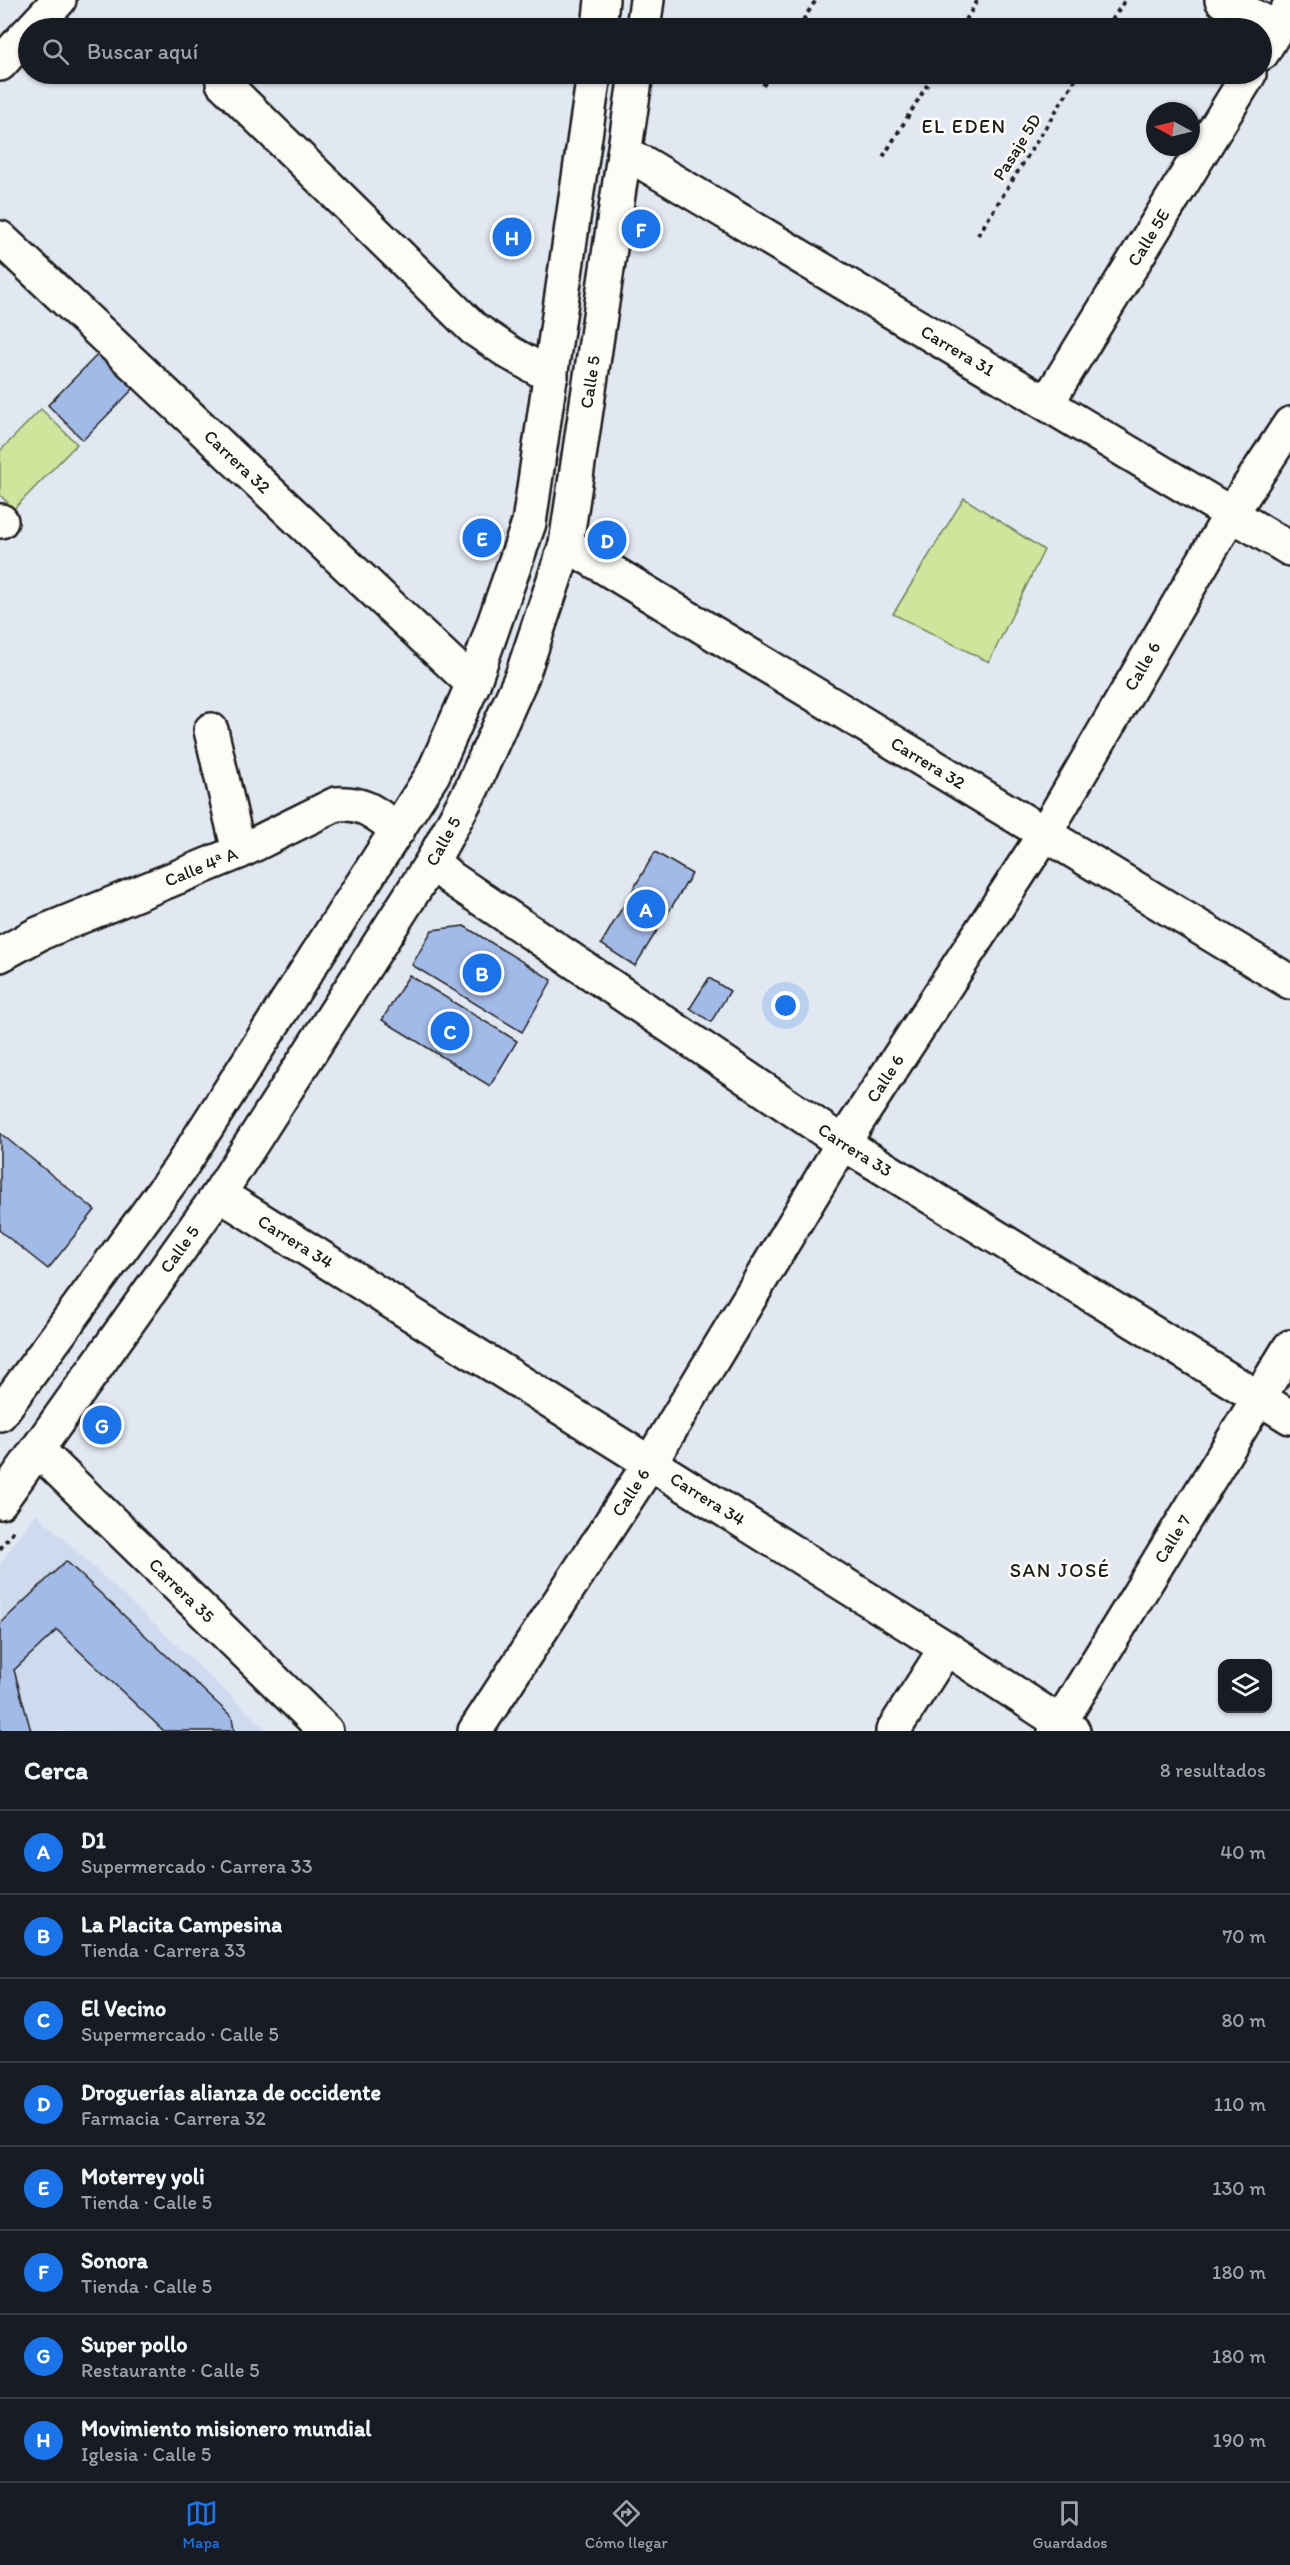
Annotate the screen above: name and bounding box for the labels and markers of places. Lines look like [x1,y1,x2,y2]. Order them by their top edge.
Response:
pin: F [622,206,660,252]
pin: H [492,214,532,260]
pin: E [462,516,502,560]
pin: D [588,518,626,562]
pin: A [626,886,666,932]
pin: B [462,950,502,996]
pin: C [430,1008,470,1054]
pin: G [82,1402,122,1448]

